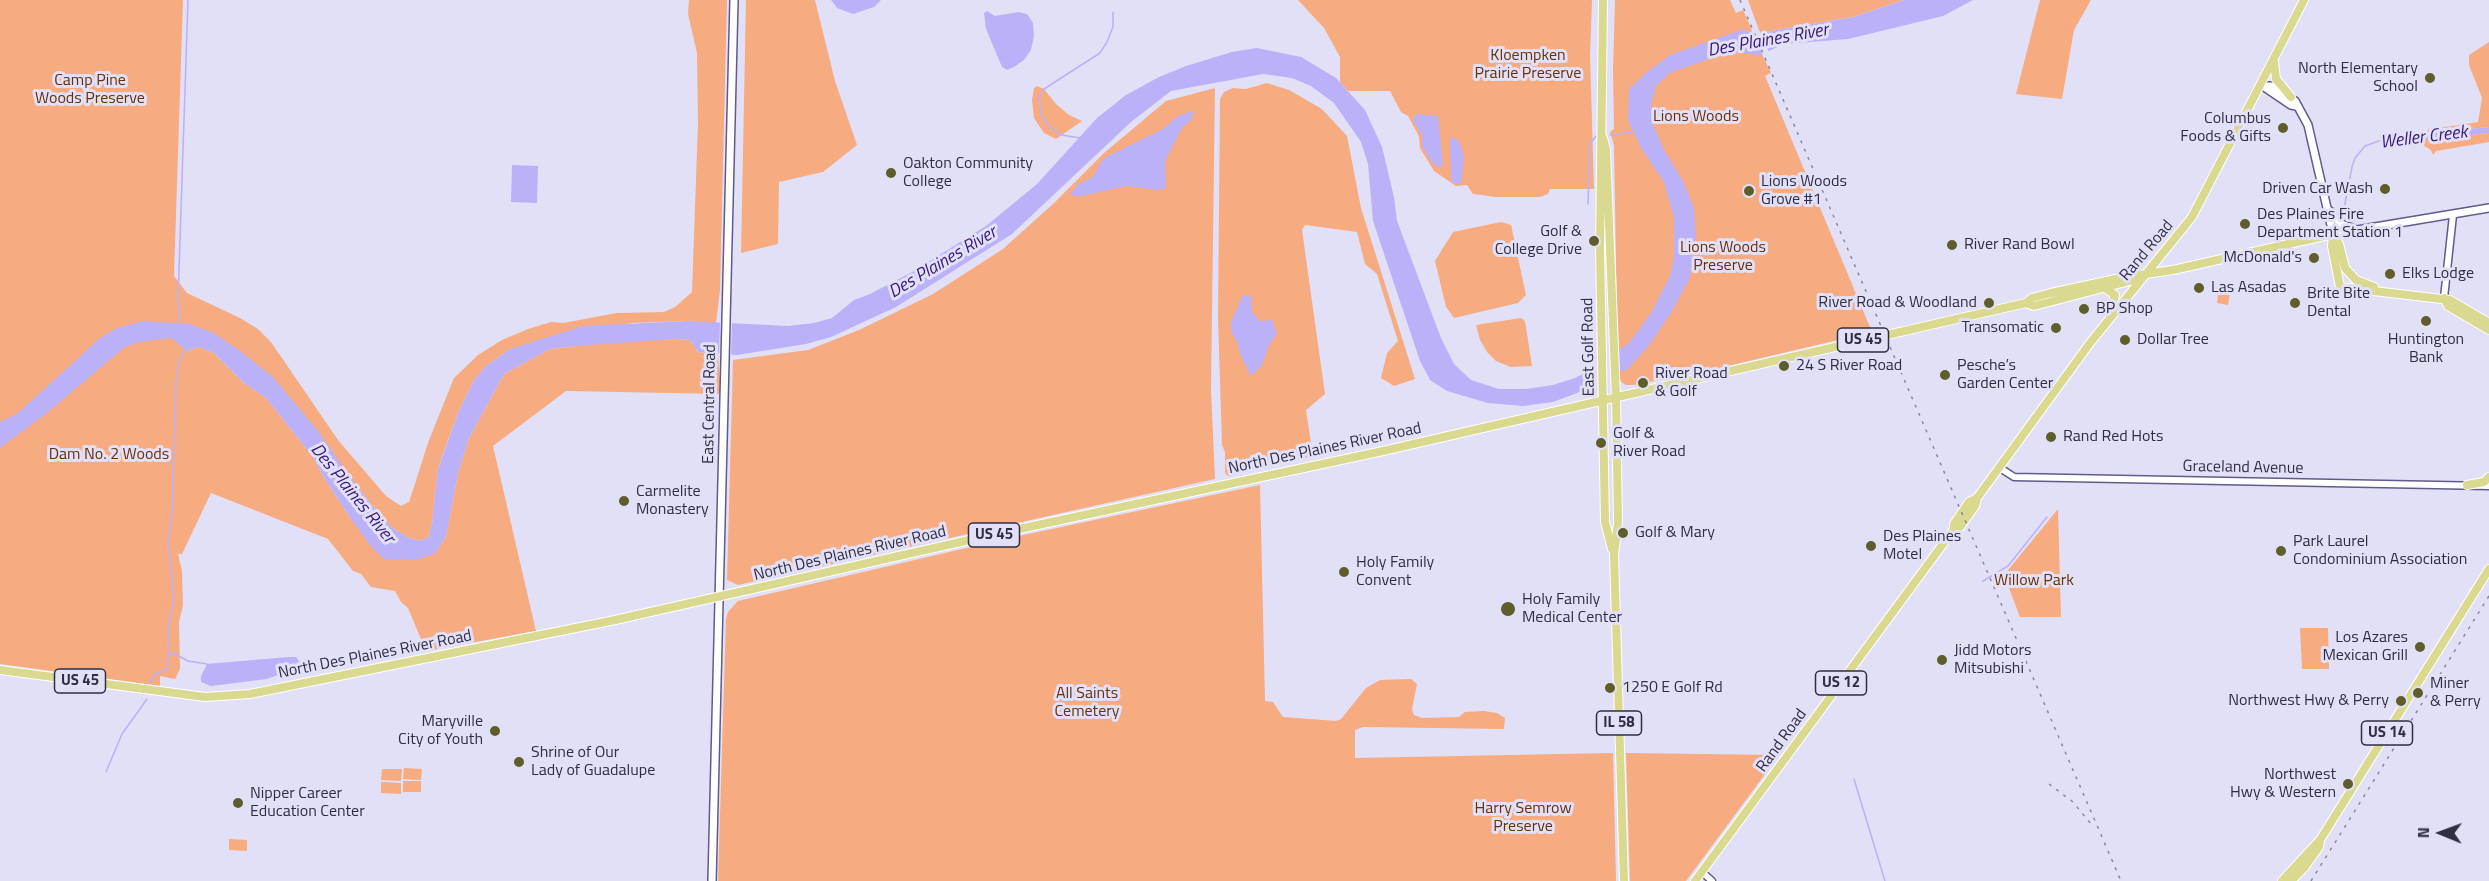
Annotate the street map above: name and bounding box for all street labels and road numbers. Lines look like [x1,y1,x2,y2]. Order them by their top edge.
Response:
street label: Rand Road [2116,217,2178,285]
street label: East Golf Road [1579,297,1599,397]
road number: US 45 [1838,328,1888,352]
street label: East Central Road [699,344,721,464]
street label: North Des Plaines River Road [1227,419,1423,479]
street label: Graceland Avenue [2182,457,2304,479]
street label: North Des Plaines River Road [752,523,948,585]
road number: US 45 [968,523,1020,547]
street label: North Des Plaines River Road [277,627,473,683]
road number: US 45 [54,669,106,693]
road number: US 12 [1816,671,1866,695]
street label: Rand Road [1753,706,1811,776]
road number: IL 58 [1596,711,1642,735]
road number: US 14 [2362,721,2412,745]

